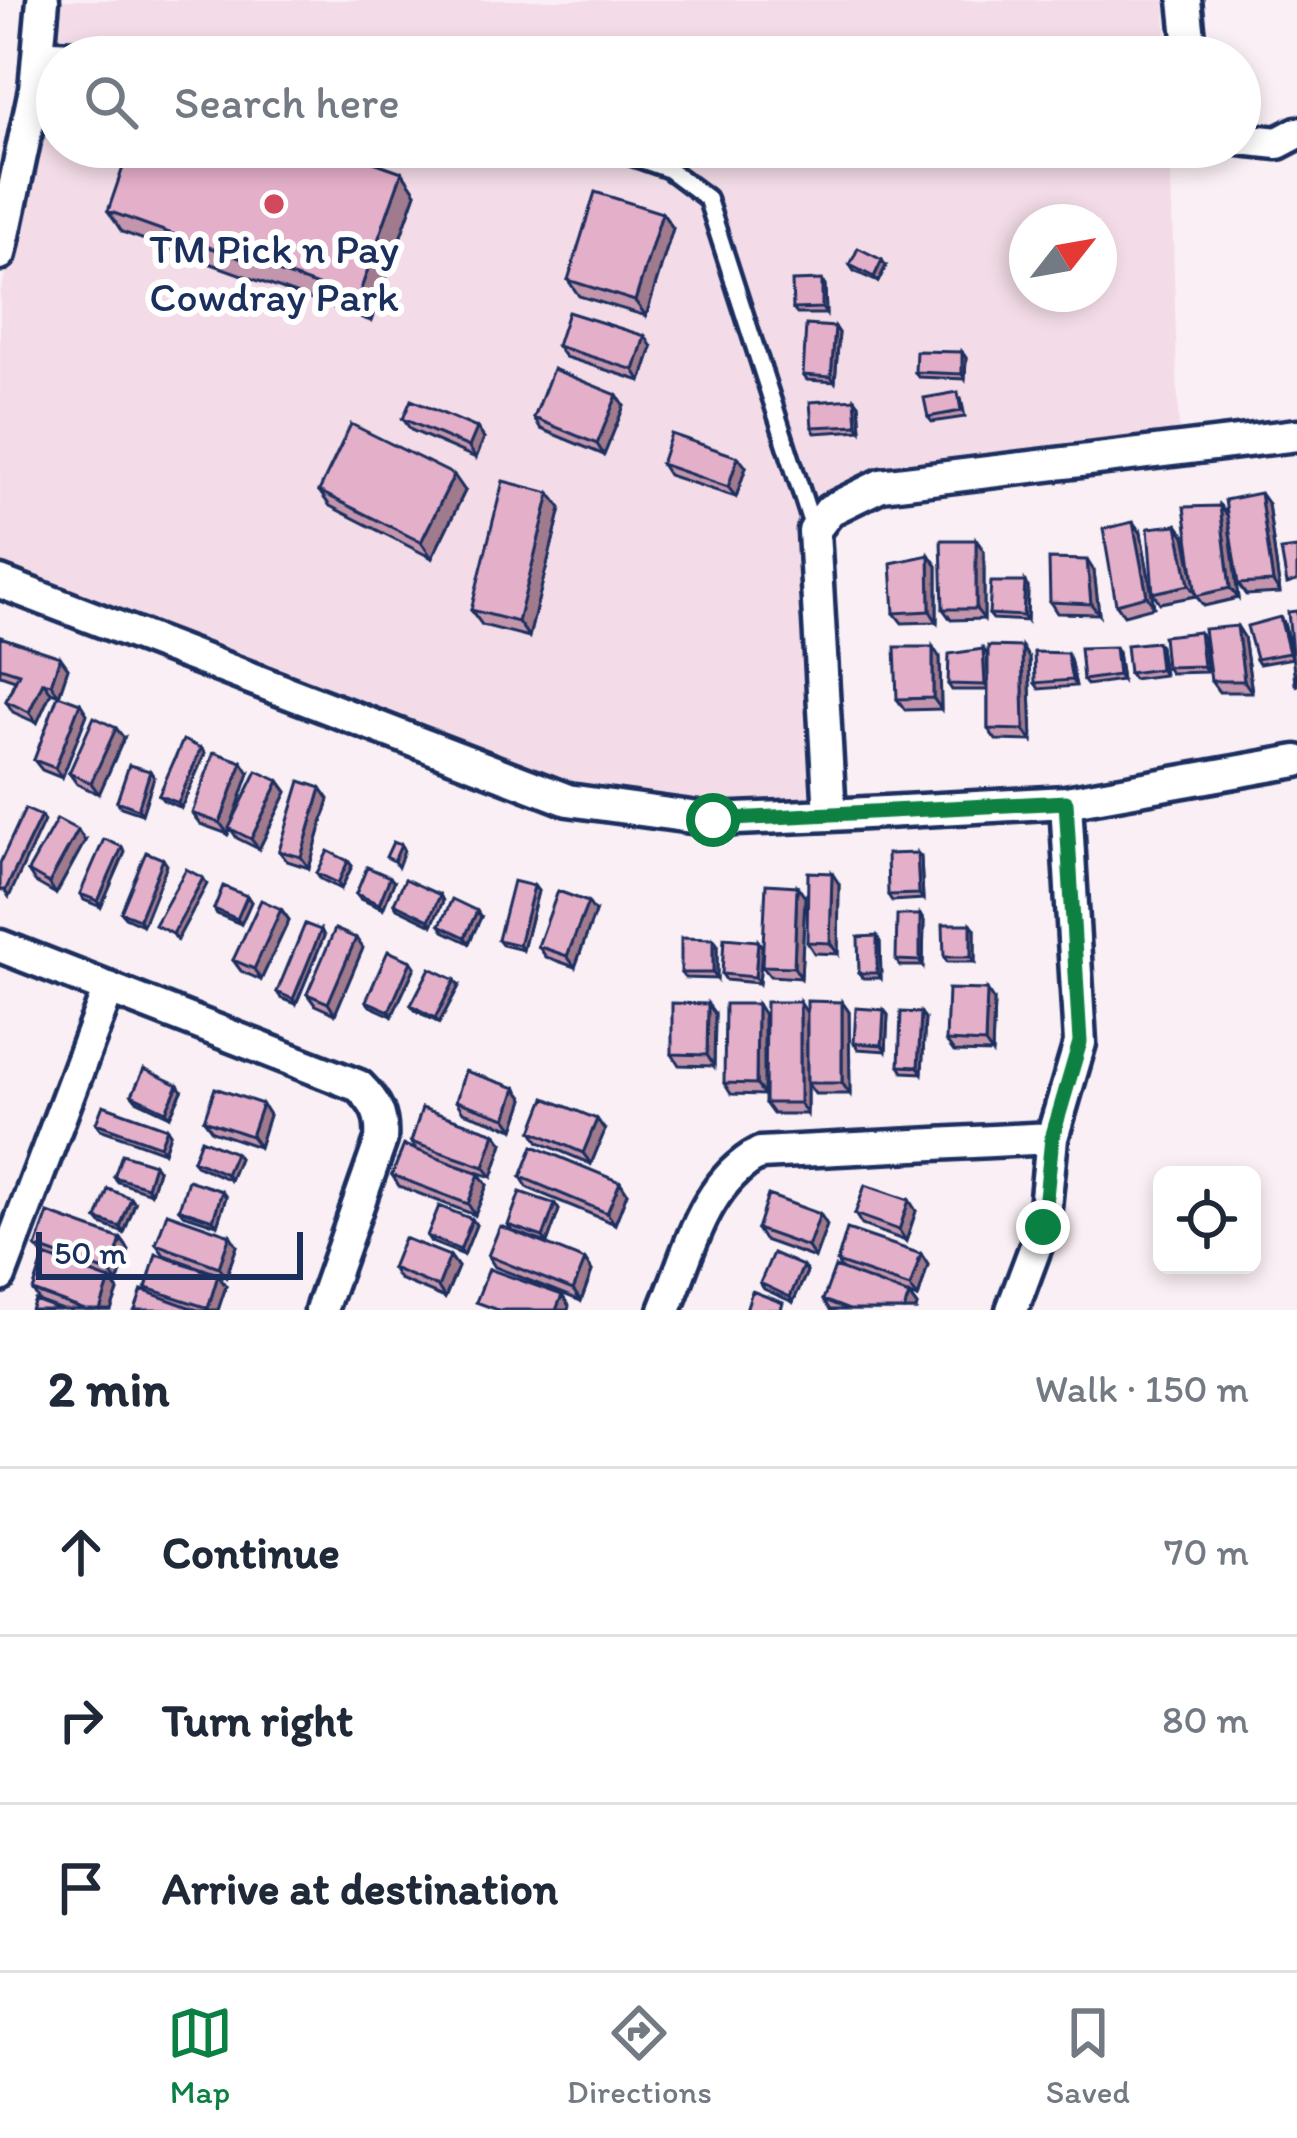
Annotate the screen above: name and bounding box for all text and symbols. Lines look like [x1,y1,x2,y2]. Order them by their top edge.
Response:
search box [36,36,1261,168]
icon: search [78,69,144,135]
text: Search here [174,75,400,129]
marker: TM Pick n Pay Cowdray Park [261,191,287,217]
north arrow [1009,204,1117,312]
place label: TM Pick n Pay Cowdray Park [149,223,399,322]
route start [686,793,740,847]
map controls [1153,1166,1261,1274]
button: locate [1153,1166,1261,1274]
route end [1016,1200,1070,1254]
scale bar [36,1226,303,1279]
text: 50 m [54,1233,127,1272]
text: 2 min [48,1358,169,1419]
text: Walk · 150 m [1035,1365,1249,1412]
icon: ahead [48,1519,114,1585]
text: Continue [162,1525,340,1579]
text: 70 m [1164,1528,1249,1575]
icon: right [48,1687,114,1753]
text: Turn right [162,1693,353,1747]
text: 80 m [1162,1696,1249,1743]
icon: arrive [48,1855,114,1921]
text: Arrive at destination [162,1861,558,1915]
tab: Map [167,2000,233,2111]
tab: Directions [567,2000,712,2111]
tab: Saved [1046,2000,1130,2111]

